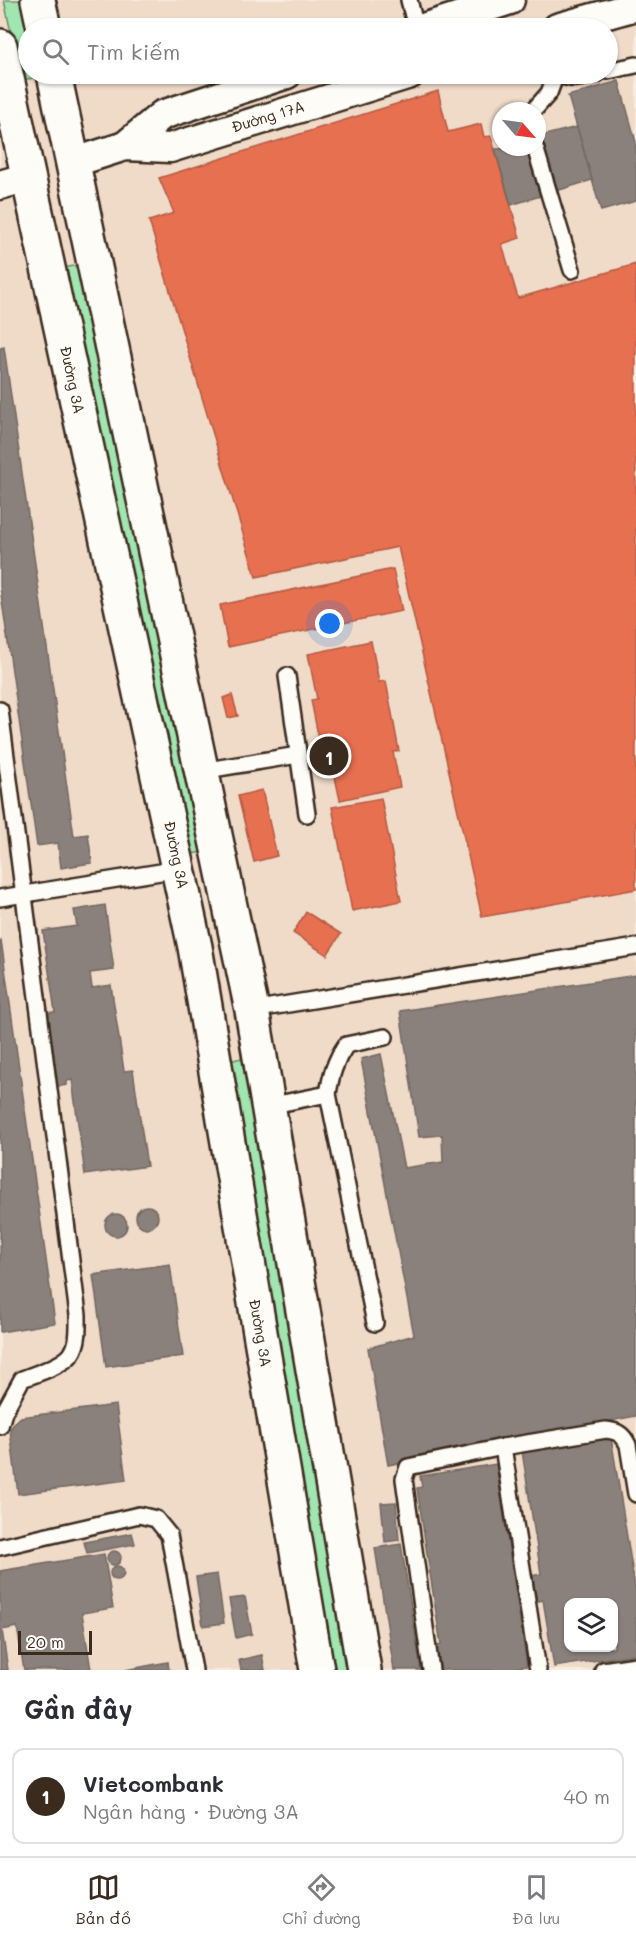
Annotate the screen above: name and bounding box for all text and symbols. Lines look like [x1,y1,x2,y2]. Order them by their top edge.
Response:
search box [18,18,618,84]
icon: search [39,35,72,68]
text: Tìm kiếm [87,37,180,66]
street label: Đường 17A [229,95,307,137]
north arrow [492,102,546,156]
street label: Đường 3A [56,344,90,416]
your location [315,609,344,638]
pin: 1 [310,734,348,778]
street label: Đường 3A [160,819,194,891]
street label: Đường 3A [245,1297,277,1368]
map controls [564,1598,618,1652]
button: layers [564,1598,618,1652]
scale bar [18,1628,92,1656]
text: 20 m [27,1631,64,1652]
text: Gần đây [24,1692,133,1726]
text: Vietcombank [83,1769,224,1798]
text: 1 [41,1783,50,1809]
text: 40 m [564,1783,610,1809]
text: Ngân hàng · Đường 3A [83,1798,299,1824]
tab: Bản đồ [76,1871,131,1928]
tab: Chỉ đường [282,1871,361,1928]
tab: Đã lưu [512,1871,560,1928]

